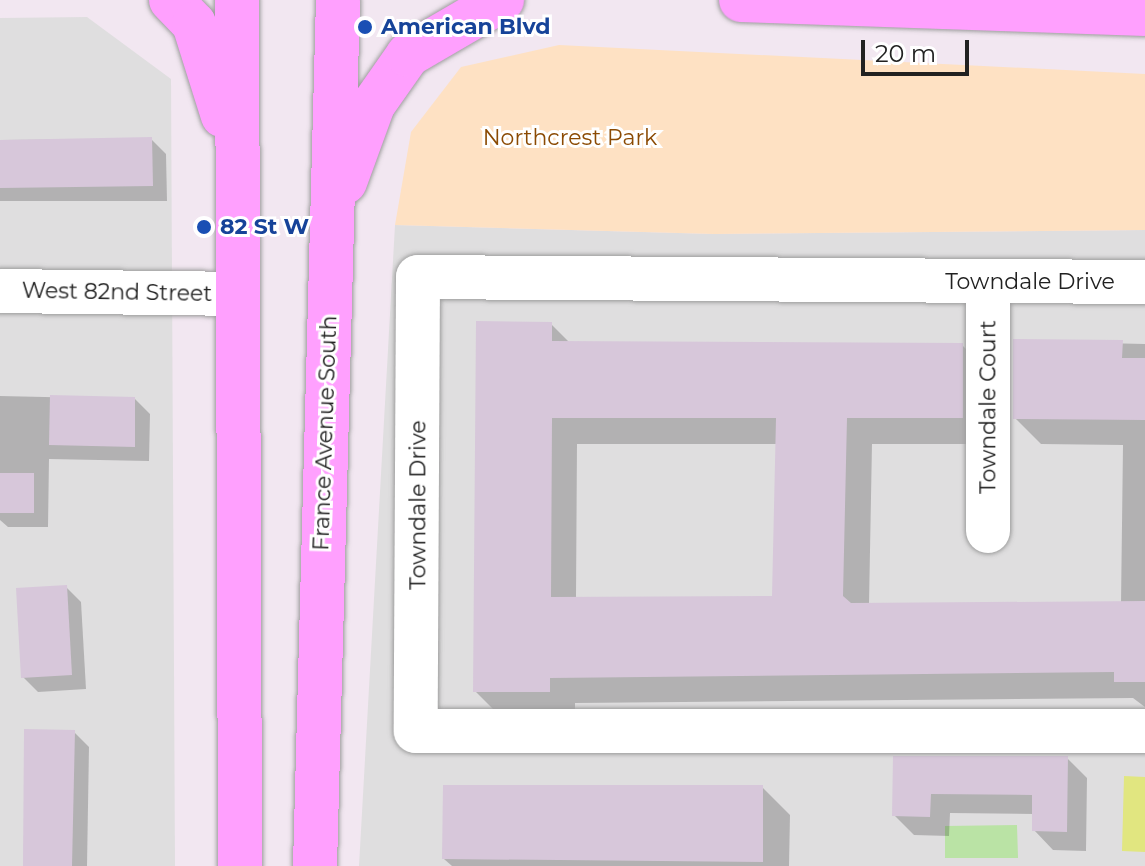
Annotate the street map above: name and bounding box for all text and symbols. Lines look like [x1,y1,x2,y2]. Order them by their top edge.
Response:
place label: American Blvd [381,14,550,40]
marker: American Blvd [356,18,374,36]
scale bar [865,24,973,74]
text: 20 m [875,39,936,68]
park label: Northcrest Park [483,125,657,151]
place label: 82 St W [220,214,309,240]
marker: 82 St W [195,218,213,236]
street label: Towndale Drive [945,269,1115,295]
street label: West 82nd Street [22,277,212,307]
street label: France Avenue South [308,315,342,551]
street label: Towndale Court [975,320,1001,494]
street label: Towndale Drive [405,420,431,590]

